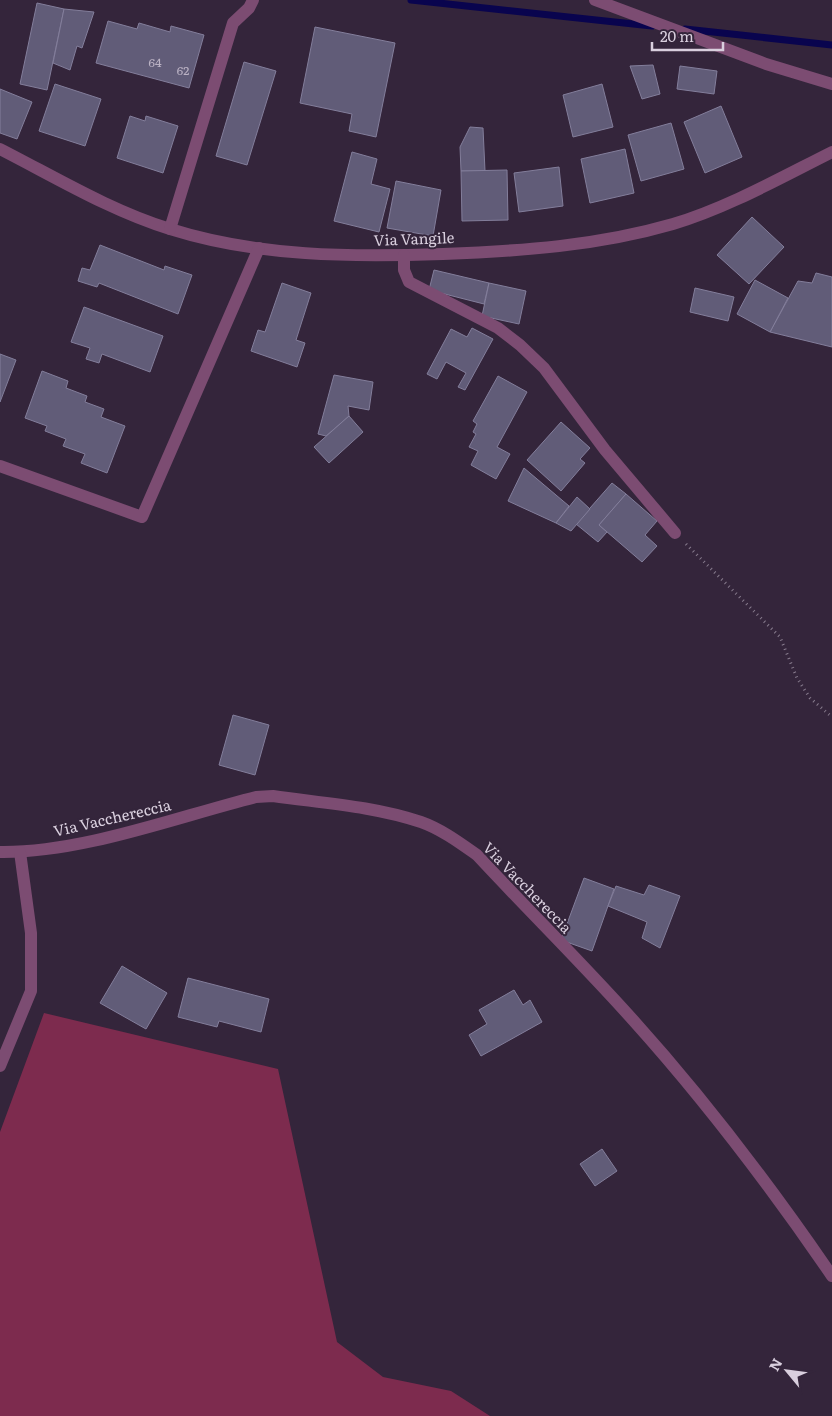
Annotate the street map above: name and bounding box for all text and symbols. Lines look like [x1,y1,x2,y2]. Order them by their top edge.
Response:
scale bar [652,20,723,52]
text: 20 m [660,24,694,47]
house number: 64 [148,53,162,71]
house number: 62 [177,61,189,79]
street label: Via Vangile [373,225,455,251]
street label: Via Vacchereccia [51,792,174,842]
street label: Via Vacchereccia [478,836,579,939]
north arrow [762,1346,812,1396]
text: N [763,1354,786,1374]

